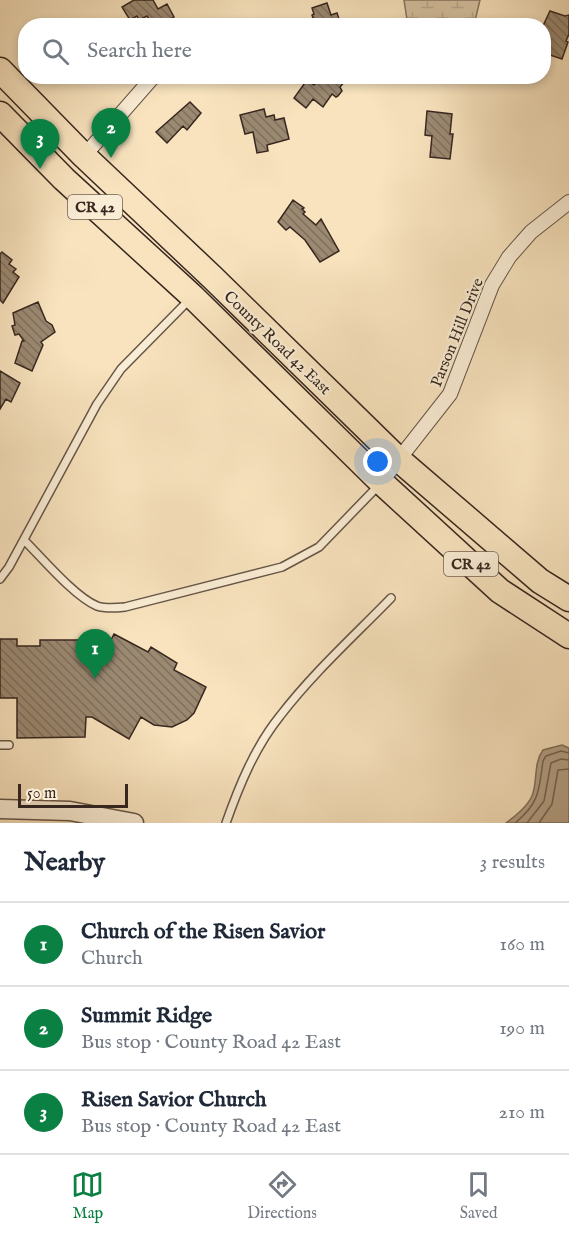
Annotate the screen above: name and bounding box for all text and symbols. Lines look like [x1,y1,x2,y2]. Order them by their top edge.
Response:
search box [18,18,551,84]
icon: search [39,35,72,68]
text: Search here [87,37,192,65]
pin: 2 [92,108,130,158]
pin: 3 [20,120,60,169]
road number: CR 42 [68,195,122,219]
street label: Parson Hill Drive [427,275,489,390]
street label: County Road 42 East [219,287,335,400]
your location [363,447,392,476]
road number: CR 42 [444,552,498,576]
pin: 1 [76,630,115,679]
scale bar [18,781,128,808]
text: 50 m [27,784,56,804]
text: Nearby [24,846,105,879]
text: 3 results [480,850,545,875]
text: Church of the Risen Savior [81,918,325,946]
text: 1 [40,932,47,957]
text: 160 m [499,932,545,957]
text: Church [81,946,143,971]
text: Summit Ridge [81,1002,212,1030]
text: 2 [39,1016,48,1041]
text: 190 m [499,1016,545,1041]
text: Bus stop · County Road 42 East [81,1030,341,1055]
text: Risen Savior Church [81,1086,267,1114]
text: 3 [40,1100,47,1125]
text: 210 m [499,1100,545,1125]
text: Bus stop · County Road 42 East [81,1114,341,1139]
tab: Map [71,1168,104,1224]
tab: Directions [247,1168,317,1224]
tab: Saved [460,1168,498,1224]

